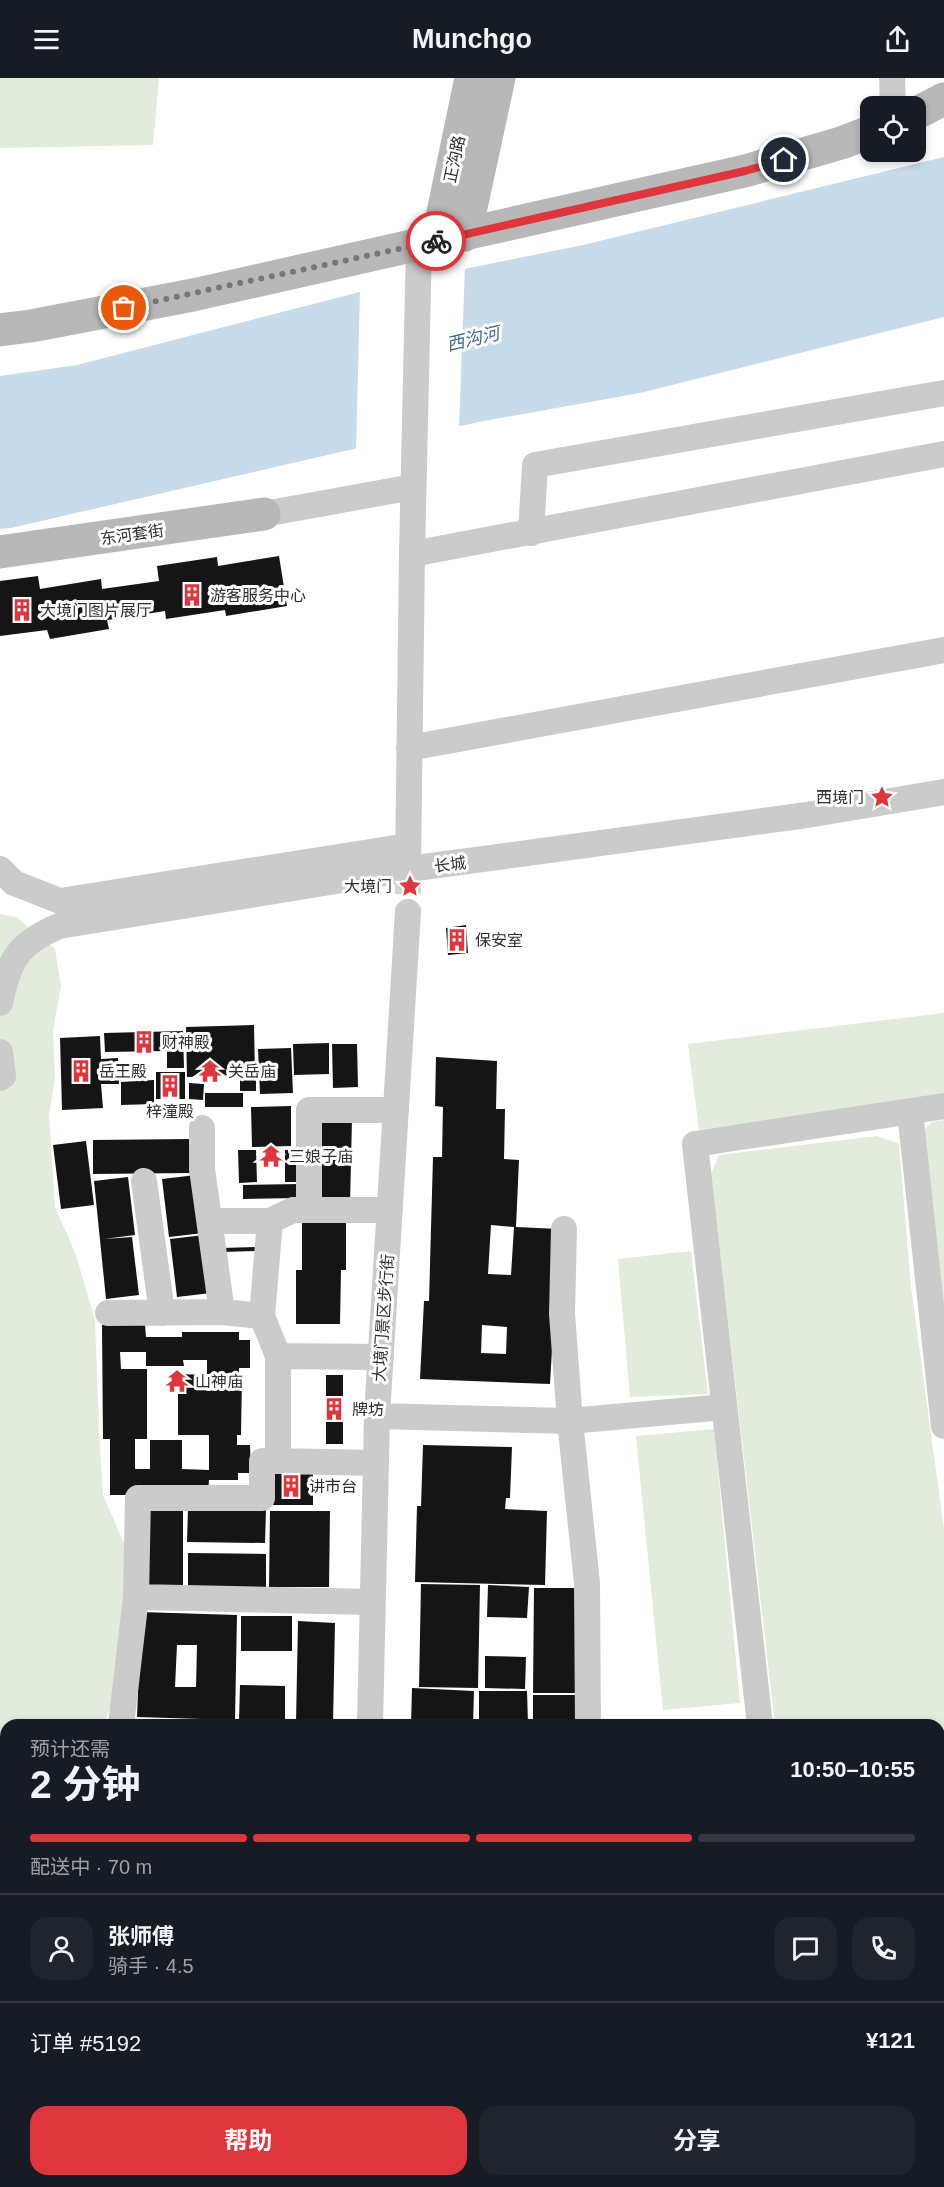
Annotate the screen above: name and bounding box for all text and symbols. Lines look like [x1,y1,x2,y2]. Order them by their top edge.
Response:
icon: menu [30,23,63,56]
icon: share [881,23,914,56]
text: Munchgo [412,24,532,54]
map controls [860,96,926,162]
button: locate [860,96,926,162]
street label: 正沟路 [441,134,468,184]
pin [758,134,809,185]
icon: home [767,143,800,176]
courier [406,211,466,271]
icon: bike [420,225,453,258]
pin [98,282,149,333]
icon: bag [107,291,140,324]
water label: 西沟河 [444,323,504,355]
street label: 东河套街 [99,522,165,547]
building icon: 游客服务中心 [179,582,205,608]
place label: 游客服务中心 [210,587,306,604]
building icon: 大境门图片展厅 [9,597,35,623]
place label: 大境门图片展厅 [40,602,152,619]
place icon: 西境门 [869,784,895,810]
place label: 西境门 [816,789,864,806]
street label: 长城 [433,854,467,875]
place icon: 大境门 [397,873,423,899]
place label: 大境门 [344,878,392,895]
building icon: 保安室 [444,927,470,953]
place label: 保安室 [475,932,523,949]
building icon: 财神殿 [131,1029,157,1055]
place label: 财神殿 [162,1034,210,1051]
building icon: 岳王殿 [68,1058,94,1084]
temple icon: 关岳庙 [197,1058,223,1084]
place label: 岳王殿 [99,1063,147,1080]
place label: 关岳庙 [228,1063,276,1080]
building icon: 梓潼殿 [157,1073,183,1099]
place label: 梓潼殿 [146,1103,194,1120]
temple icon: 三娘子庙 [258,1143,284,1169]
place label: 三娘子庙 [289,1148,353,1165]
street label: 大境门景区步行街 [371,1254,396,1382]
temple icon: 山神庙 [164,1368,190,1394]
place label: 山神庙 [195,1373,243,1390]
building icon: 牌坊 [321,1396,347,1422]
place label: 牌坊 [352,1401,384,1418]
building icon: 讲市台 [278,1473,304,1499]
place label: 讲市台 [309,1478,357,1495]
text: 预计还需 [30,1738,110,1760]
text: 10:50–10:55 [790,1757,915,1782]
text: 2 分钟 [30,1763,141,1806]
text: 配送中 · 70 m [30,1856,152,1878]
button: person [30,1917,93,1980]
button: chat [774,1917,837,1980]
button: phone [852,1917,915,1980]
text: 张师傅 [108,1924,174,1949]
text: 骑手 · 4.5 [108,1955,194,1977]
text: ¥121 [866,2028,915,2053]
text: 订单 #5192 [30,2031,141,2056]
button: 帮助 [30,2106,467,2175]
button: 分享 [479,2106,915,2175]

